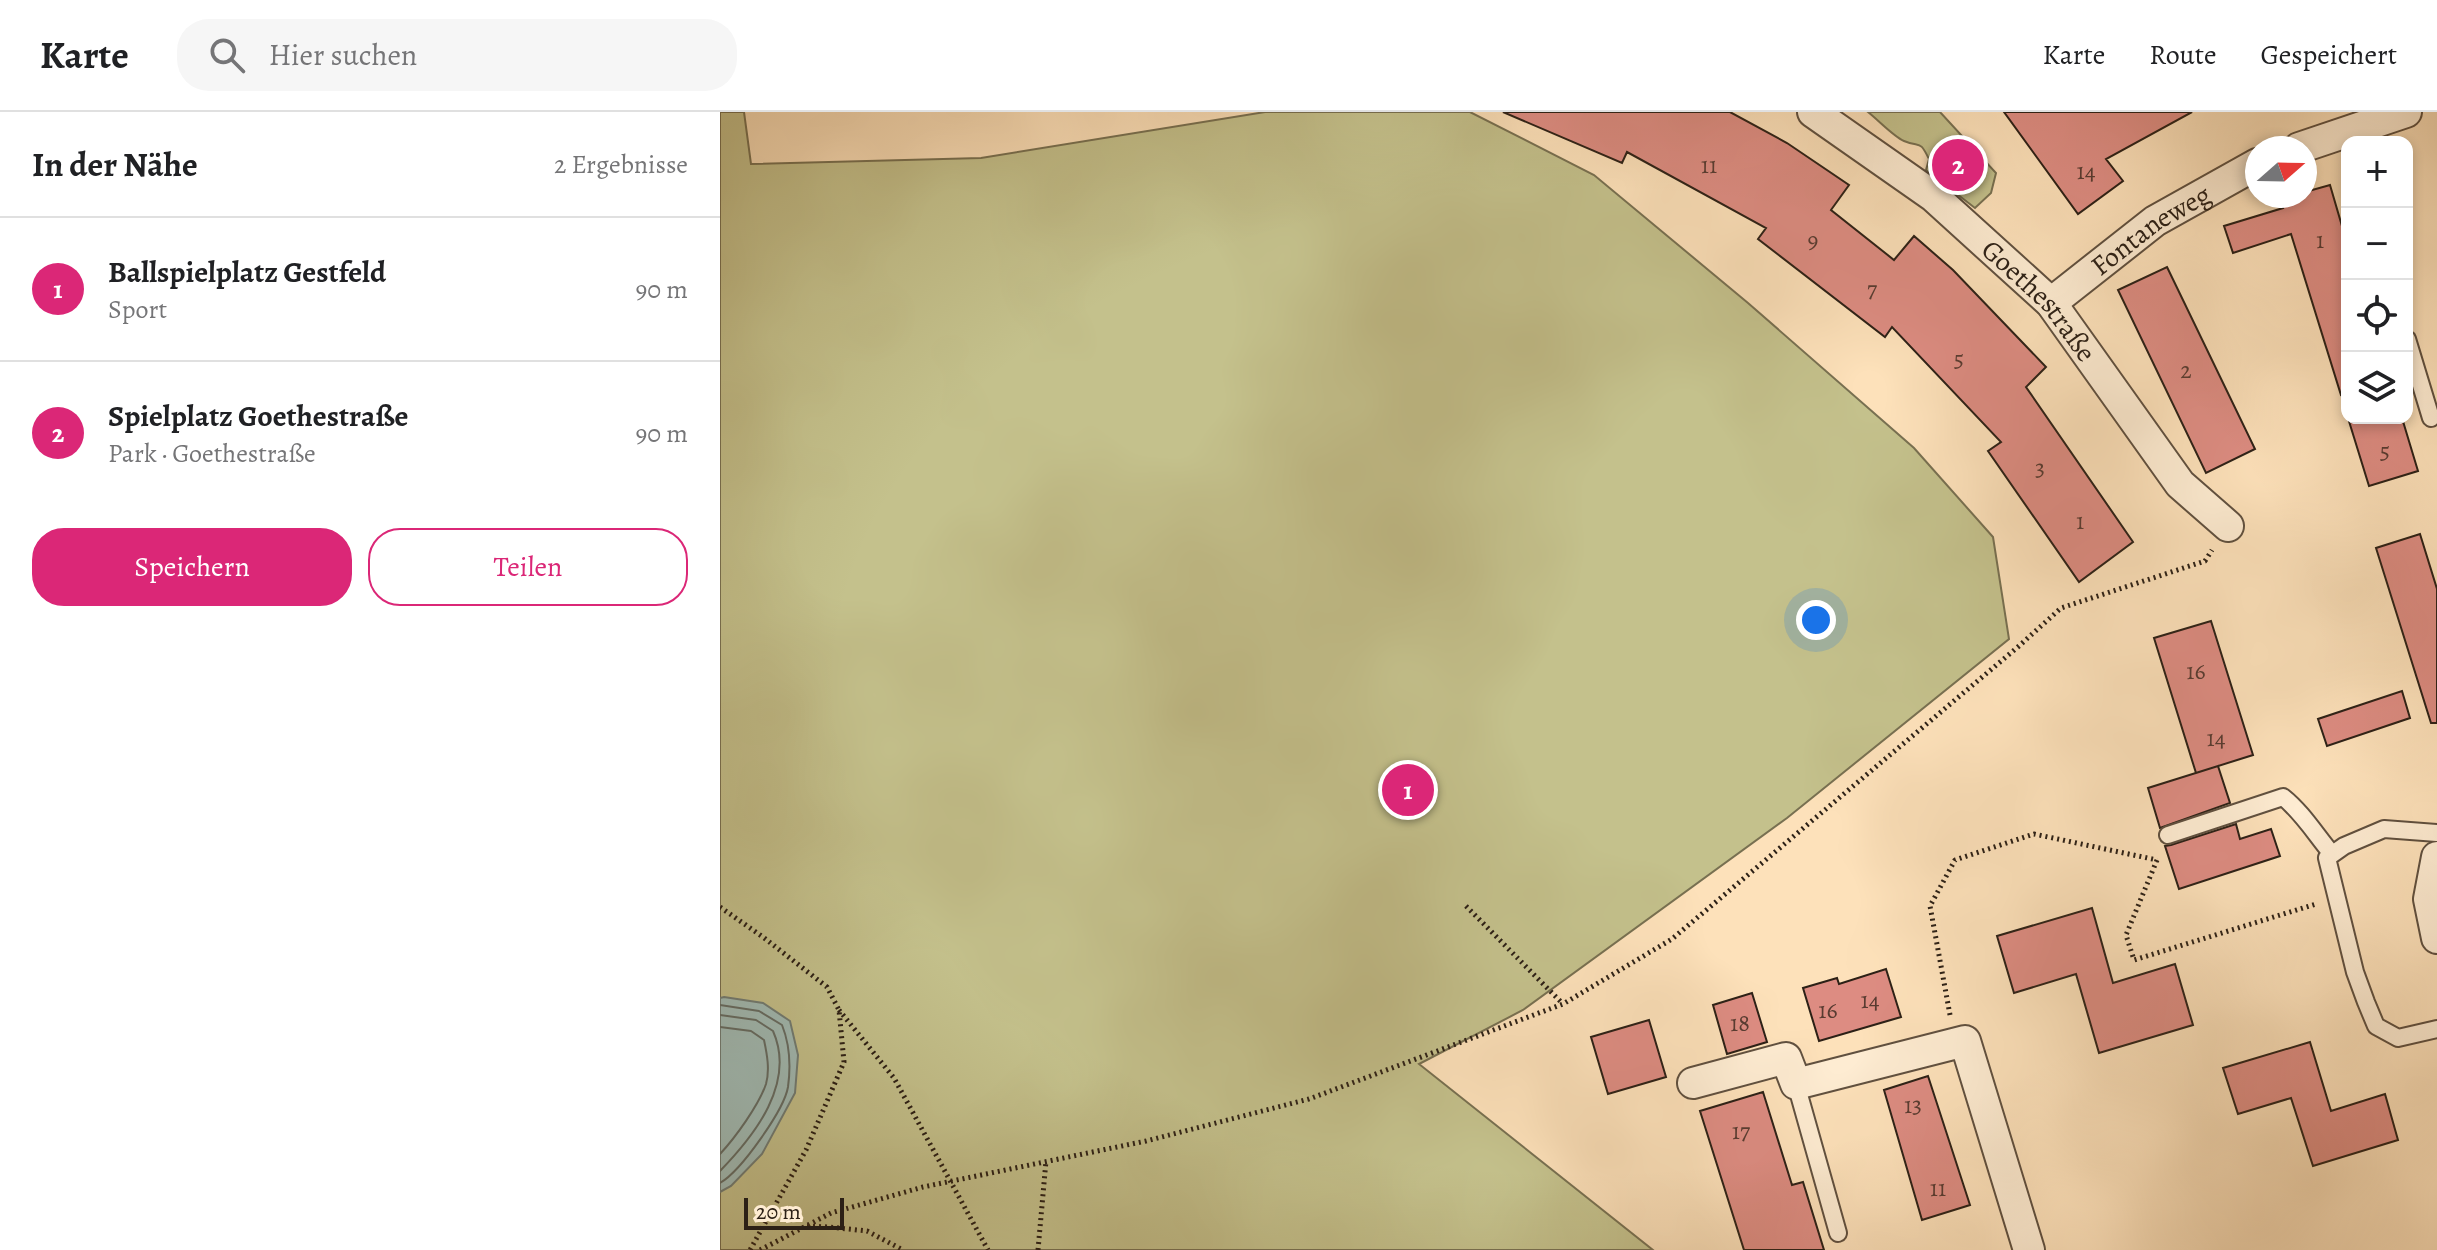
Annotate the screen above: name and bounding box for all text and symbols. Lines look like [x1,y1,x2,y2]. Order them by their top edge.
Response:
search box [177,19,737,91]
text: Karte [40,29,129,81]
icon: search [205,33,249,77]
text: Hier suchen [269,35,417,75]
text: Karte [2042,36,2105,74]
text: Route [2149,36,2217,74]
text: Gespeichert [2261,36,2397,74]
pin: 2 [1932,135,1984,195]
north arrow [2245,136,2317,208]
map controls [2341,136,2413,424]
button: + [2341,136,2413,208]
text: In der Nähe [32,141,198,188]
text: 2 Ergebnisse [554,147,688,182]
house number: 11 [1701,149,1717,181]
house number: 14 [2076,155,2096,187]
street label: Fontaneweg [2083,176,2218,285]
button: − [2341,208,2413,280]
house number: 9 [1808,224,1818,256]
house number: 1 [2316,224,2324,256]
street label: Goethestraße [1973,231,2105,370]
text: Ballspielplatz Gestfeld [108,252,386,292]
text: 1 [53,272,63,307]
text: 90 m [636,272,688,307]
house number: 7 [1867,273,1878,305]
button: locate [2341,280,2413,352]
text: Sport [108,292,167,327]
house number: 5 [1954,343,1964,375]
button: layers [2341,352,2413,424]
house number: 2 [2180,354,2192,386]
text: Spielplatz Goethestraße [108,396,408,436]
text: 2 [52,416,64,451]
text: 90 m [636,416,688,451]
house number: 5 [2380,435,2390,467]
text: Park · Goethestraße [108,436,316,471]
house number: 3 [2035,452,2045,484]
house number: 1 [2076,505,2084,537]
button: Speichern [32,528,352,606]
button: Teilen [368,528,688,606]
your location [1796,600,1836,640]
house number: 16 [2186,655,2206,687]
house number: 14 [2206,722,2226,754]
pin: 1 [1382,760,1434,820]
house number: 14 [1860,984,1880,1016]
house number: 16 [1818,994,1838,1026]
house number: 18 [1730,1007,1750,1039]
house number: 13 [1904,1089,1922,1121]
house number: 17 [1732,1115,1751,1147]
house number: 11 [1930,1172,1946,1204]
scale bar [744,1194,844,1230]
text: 20 m [756,1197,801,1227]

